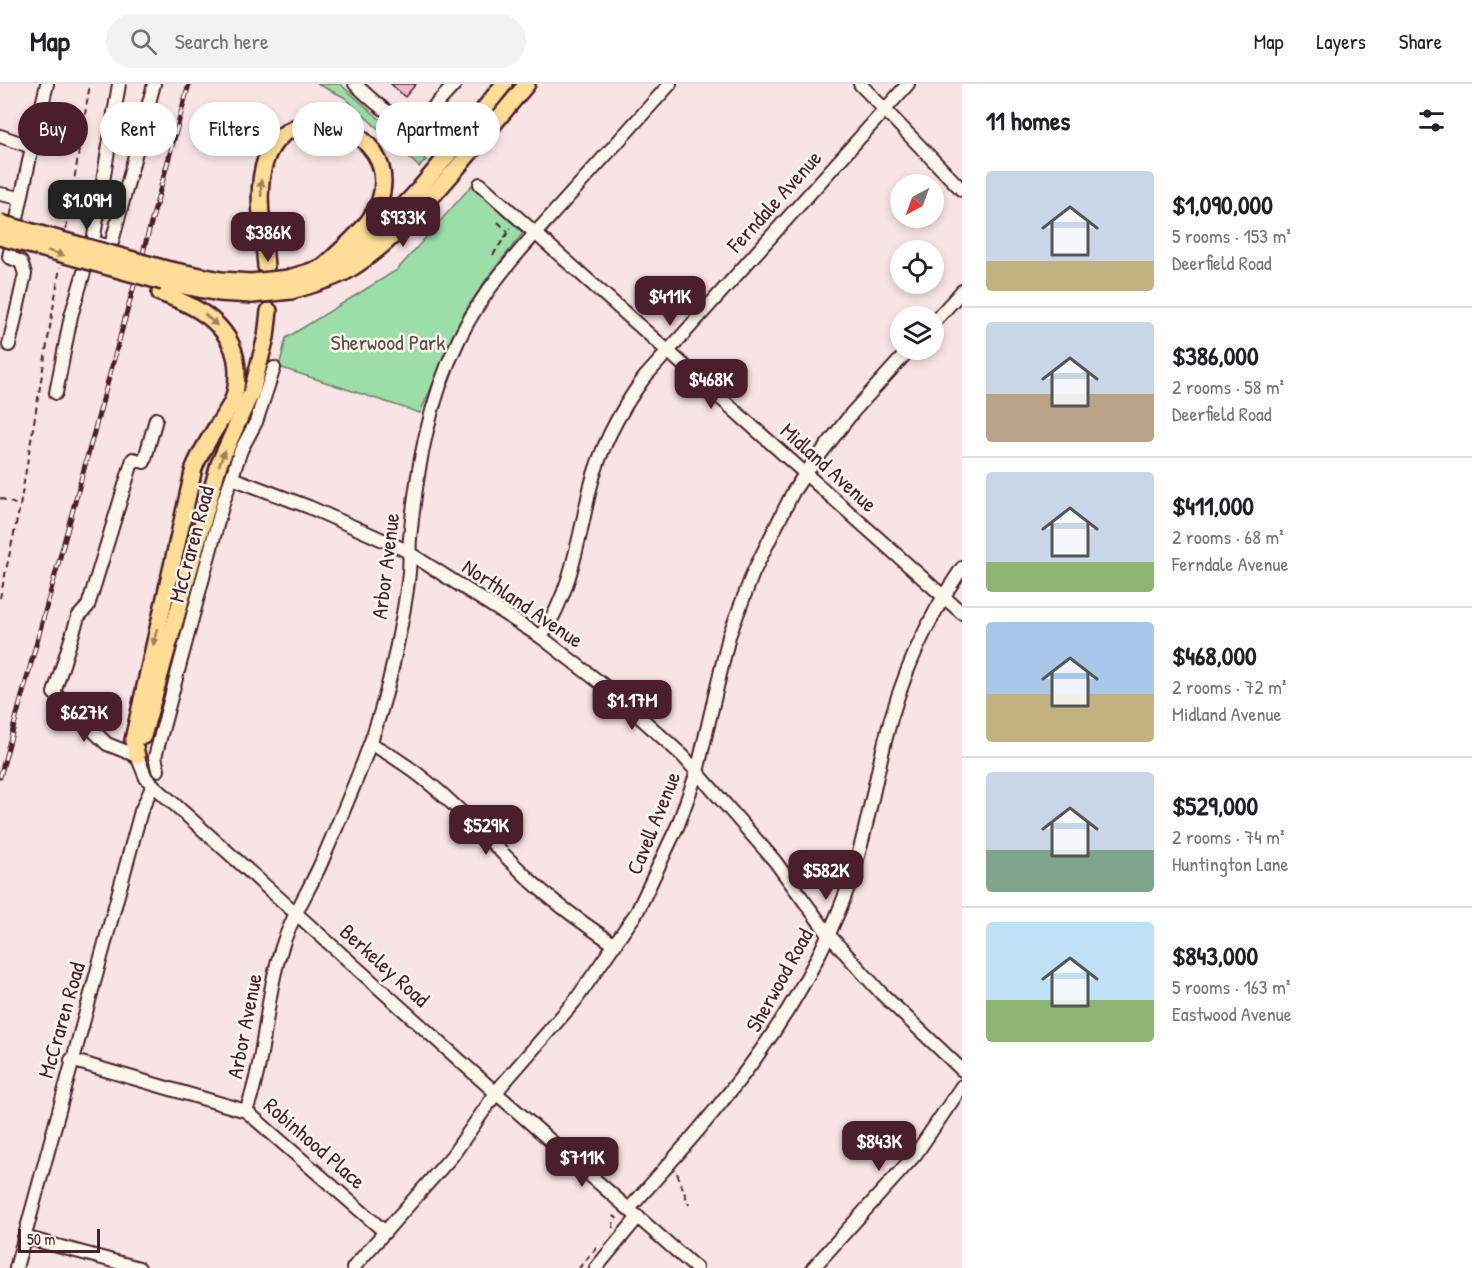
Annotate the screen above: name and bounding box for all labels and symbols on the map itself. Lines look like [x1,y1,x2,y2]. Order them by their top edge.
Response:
street label: Ferndale Avenue [719,143,828,259]
north arrow [890,174,944,228]
one-way arrow [256,178,266,197]
pin: $1.09M [38,180,136,231]
pin: $933K [361,197,445,248]
pin: $386K [226,212,310,263]
one-way arrow [47,249,65,258]
pin: $411K [628,276,712,327]
one-way arrow [203,313,218,326]
park label: Sherwood Park [331,327,445,357]
pin: $468K [669,359,753,410]
street label: Midland Avenue [774,416,884,519]
one-way arrow [217,449,227,467]
street label: McCraren Road [161,482,221,605]
street label: Arbor Avenue [364,511,406,621]
street label: Northland Avenue [457,552,589,655]
one-way arrow [150,628,160,647]
pin: $1.17M [583,680,681,731]
pin: $627K [42,692,126,743]
street label: Cavell Avenue [619,767,687,879]
pin: $529K [444,805,528,856]
pin: $582K [784,850,868,901]
street label: Berkeley Road [334,917,437,1014]
street label: Sherwood Road [738,922,820,1037]
street label: McCraren Road [30,958,92,1081]
street label: Arbor Avenue [219,971,269,1081]
street label: Robinhood Place [258,1090,372,1196]
pin: $843K [837,1121,921,1172]
pin: $711K [540,1137,624,1188]
scale bar [18,1226,100,1254]

